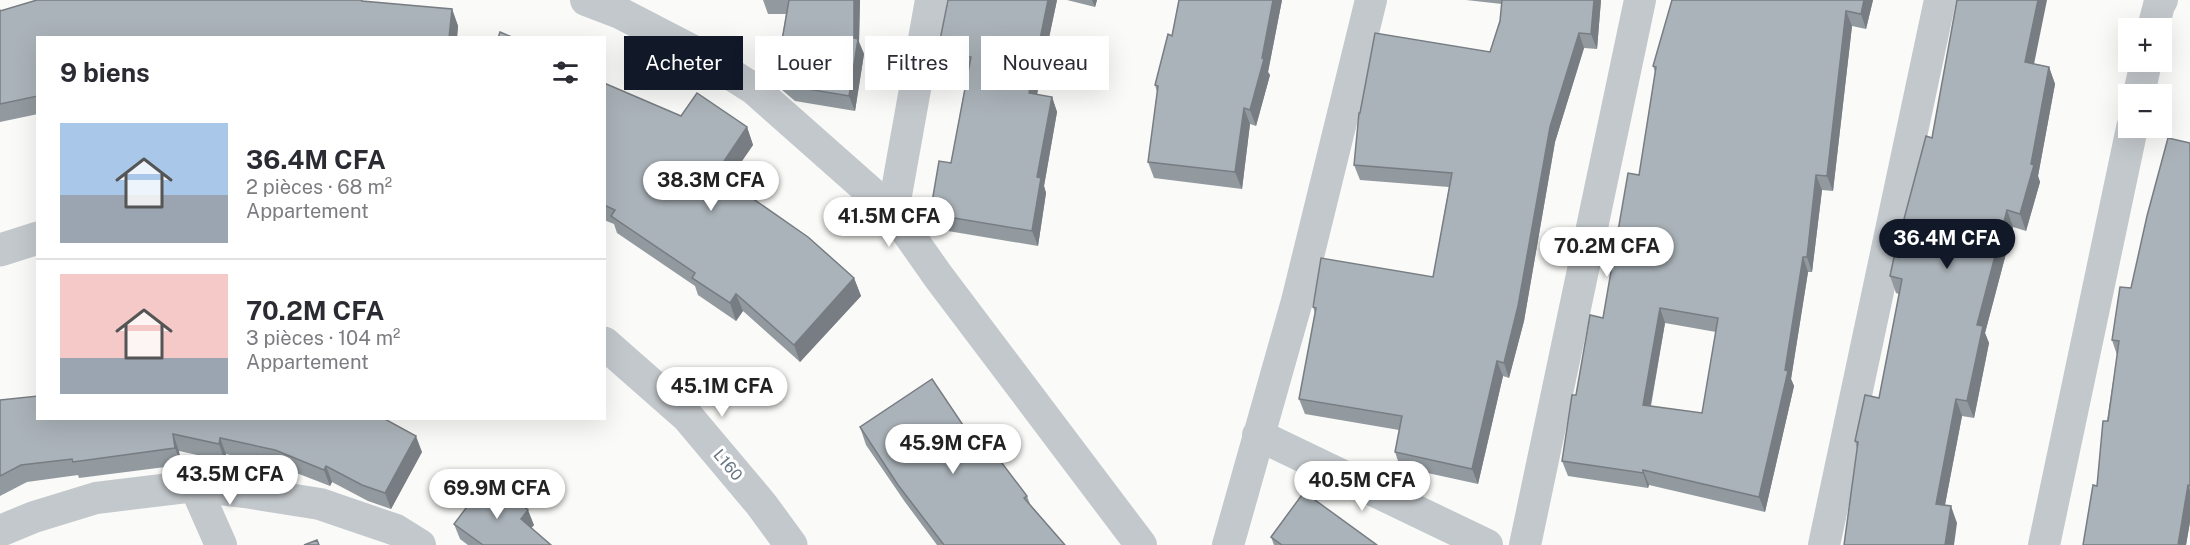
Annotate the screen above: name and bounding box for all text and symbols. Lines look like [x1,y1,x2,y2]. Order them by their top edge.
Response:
map controls [2118,18,2172,138]
button: + [2118,18,2172,72]
chip: Acheter [624,36,743,90]
chip: Louer [755,36,853,90]
chip: Filtres [865,36,969,90]
chip: Nouveau [981,36,1109,90]
icon: filters [549,56,582,89]
text: 9 biens [60,57,150,88]
button: − [2118,84,2172,138]
text: 36.4M CFA [246,144,386,175]
icon: home [108,147,180,219]
pin: 38.3M CFA [642,161,780,212]
text: 38.3M CFA [657,168,765,192]
text: 2 pièces · 68 m² [246,175,392,199]
pin: 41.5M CFA [820,197,958,248]
text: Appartement [246,199,369,223]
text: 41.5M CFA [837,204,941,228]
pin: 36.4M CFA [1878,219,2016,270]
text: 36.4M CFA [1893,226,2001,250]
pin: 70.2M CFA [1538,227,1676,278]
text: 70.2M CFA [1554,234,1660,258]
text: 70.2M CFA [246,295,384,326]
icon: home [108,298,180,370]
text: 3 pièces · 104 m² [246,326,400,350]
text: Appartement [246,350,369,374]
pin: 45.1M CFA [653,367,791,418]
text: 45.1M CFA [671,374,774,398]
pin: 45.9M CFA [884,424,1022,475]
text: 45.9M CFA [899,431,1007,455]
street label: L160 [709,445,747,485]
pin: 43.5M CFA [161,455,299,506]
pin: 40.5M CFA [1293,461,1431,512]
text: 43.5M CFA [176,462,284,486]
text: 40.5M CFA [1308,468,1416,492]
pin: 69.9M CFA [428,469,566,520]
text: 69.9M CFA [443,476,551,500]

